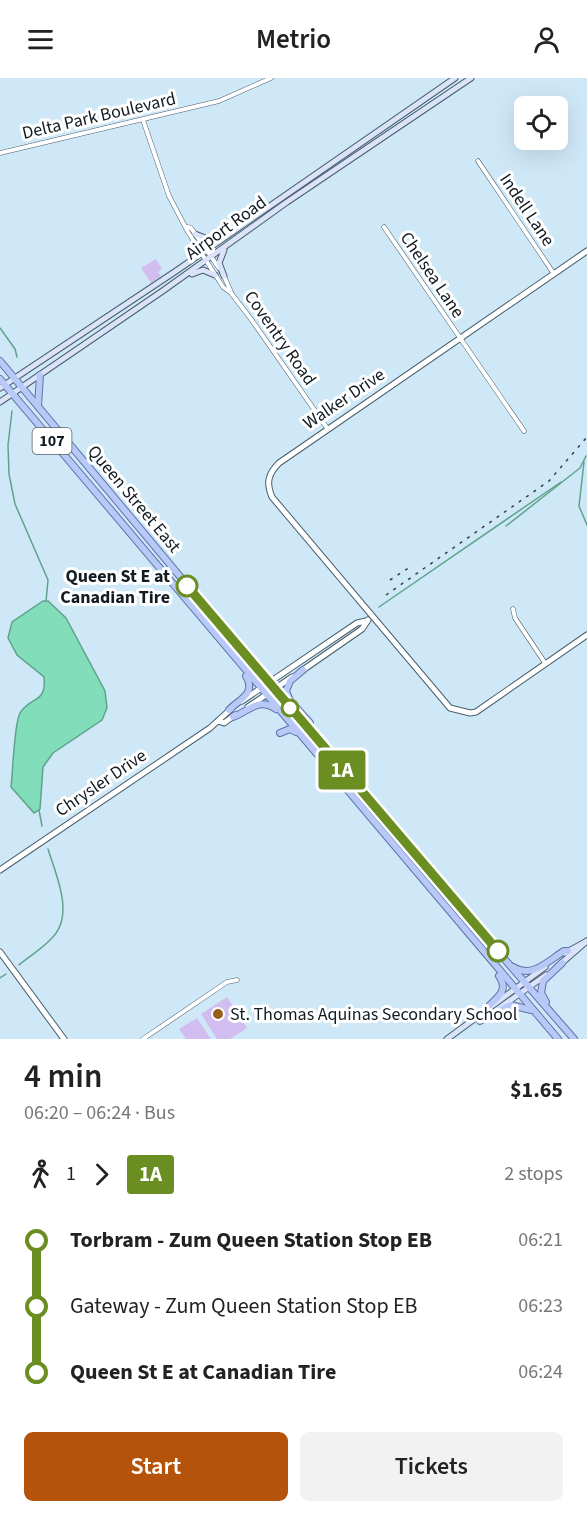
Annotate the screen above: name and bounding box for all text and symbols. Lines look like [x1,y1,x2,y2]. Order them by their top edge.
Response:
text: Metrio [256,20,331,59]
icon: menu [24,23,57,56]
icon: person [530,23,563,56]
street label: Delta Park Boulevard [20,86,178,146]
map controls [514,96,568,150]
button: locate [514,96,568,150]
street label: Indell Lane [493,169,561,251]
street label: Airport Road [180,190,272,266]
street label: Chelsea Lane [394,227,470,323]
street label: Coventry Road [238,286,322,390]
street label: Walker Drive [298,362,390,436]
road number: 107 [32,428,72,454]
street label: Queen Street East [81,440,187,558]
place label: Queen St E at Canadian Tire [60,564,170,610]
marker: Queen St E at Canadian Tire [176,575,198,597]
unlabelled marker [281,699,299,717]
street label: Chrysler Drive [50,743,152,823]
line badge: 1A [315,750,369,790]
text: 1A [330,755,354,785]
unlabelled marker [487,940,509,962]
place label: St. Thomas Aquinas Secondary School [230,1002,517,1027]
marker: St. Thomas Aquinas Secondary School [211,1007,225,1021]
text: 4 min [24,1053,102,1100]
text: $1.65 [510,1074,563,1106]
text: 06:20 – 06:24 · Bus [24,1099,175,1127]
icon: walk [24,1158,57,1191]
icon: forward [85,1158,118,1191]
text: 1A [139,1159,162,1189]
text: 1 [66,1160,76,1188]
text: 2 stops [504,1160,563,1188]
text: Torbram - Zum Queen Station Stop EB [70,1224,432,1256]
text: 06:21 [518,1226,563,1254]
text: Gateway - Zum Queen Station Stop EB [70,1290,418,1322]
text: 06:23 [518,1292,563,1320]
text: Queen St E at Canadian Tire [70,1356,336,1388]
text: 06:24 [518,1358,563,1386]
button: Start [24,1432,288,1501]
button: Tickets [300,1432,563,1501]

